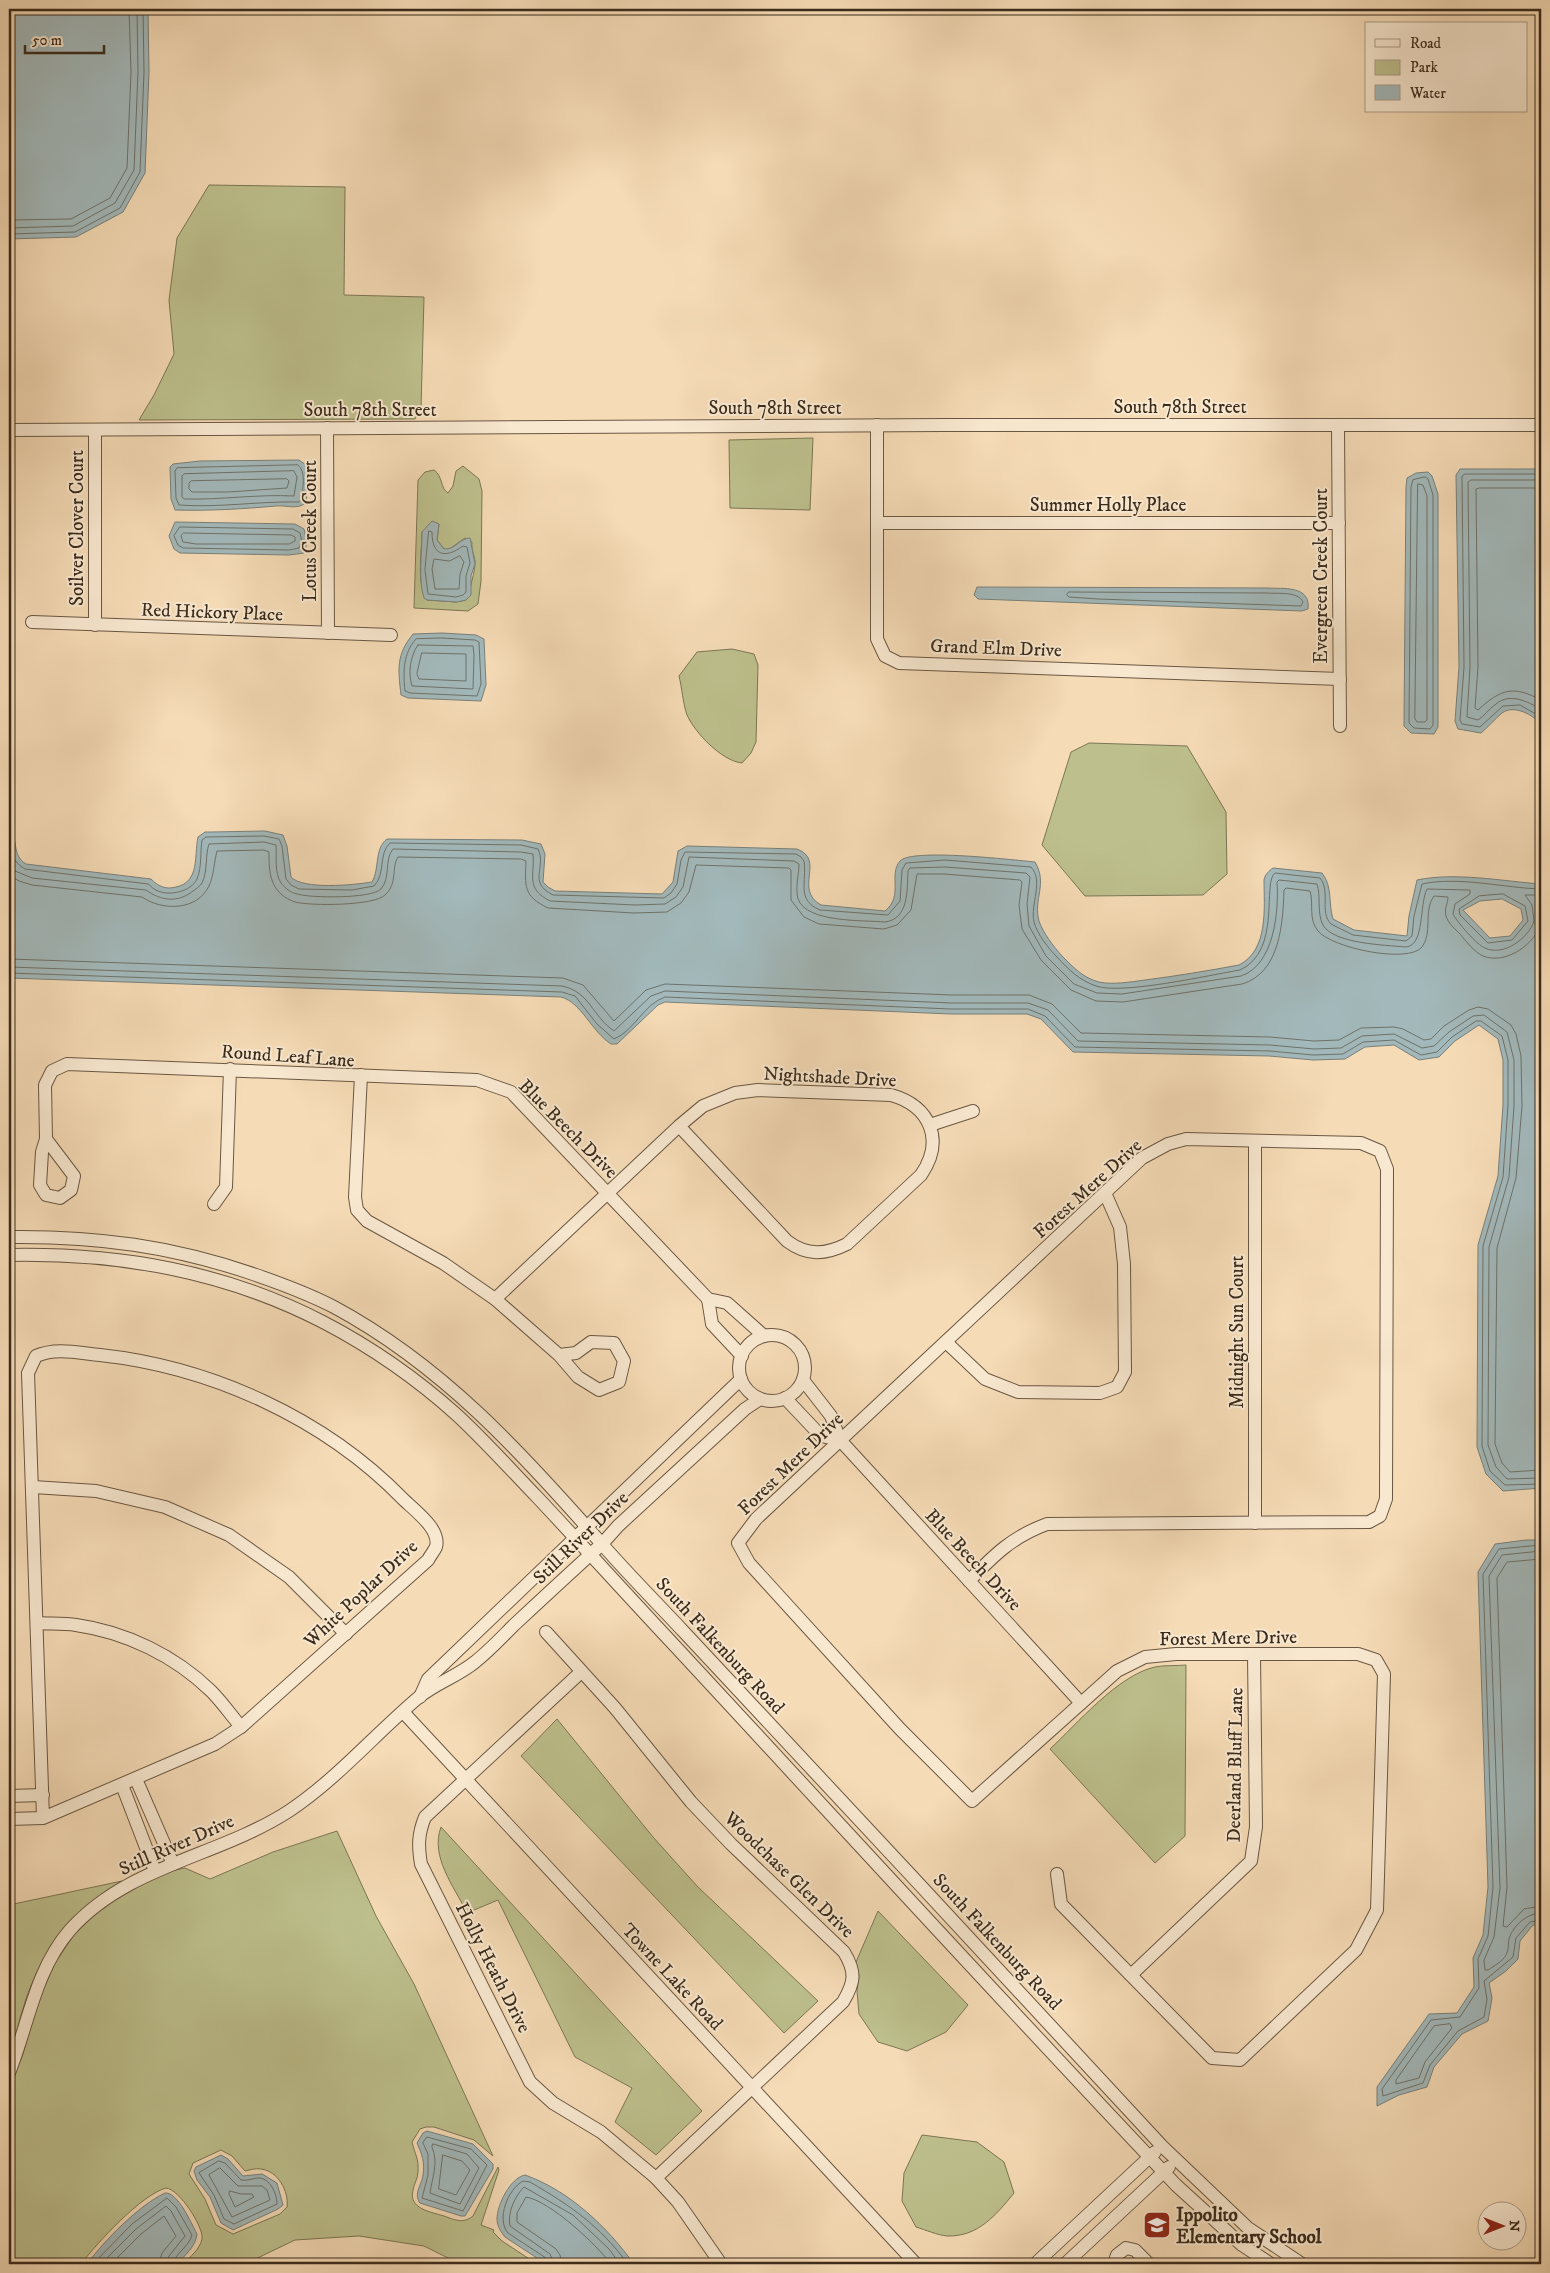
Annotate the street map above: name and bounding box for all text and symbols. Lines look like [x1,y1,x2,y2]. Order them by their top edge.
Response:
scale bar [25,22,104,54]
legend [1365,22,1528,112]
text: 50 m [32,31,62,50]
text: Road [1410,34,1442,53]
text: Park [1410,58,1439,77]
text: Water [1409,84,1446,103]
street label: South 78th Street [1113,396,1247,419]
street label: South 78th Street [708,397,842,420]
street label: South 78th Street [303,399,437,422]
street label: Soilver Clover Court [66,450,89,606]
street label: Lotus Creek Court [299,460,322,602]
street label: Evergreen Creek Court [1310,488,1333,664]
street label: Summer Holly Place [1030,494,1186,517]
street label: Red Hickory Place [140,599,284,626]
street label: Grand Elm Drive [930,635,1062,662]
street label: Round Leaf Lane [220,1040,355,1073]
street label: Nightshade Drive [763,1063,897,1092]
street label: Blue Beech Drive [514,1075,622,1184]
street label: Forest Mere Drive [1029,1134,1147,1244]
street label: Midnight Sun Court [1226,1255,1249,1409]
street label: Forest Mere Drive [733,1408,849,1520]
street label: Still River Drive [529,1487,634,1589]
street label: Blue Beech Drive [920,1504,1026,1616]
street label: White Poplar Drive [299,1535,423,1653]
street label: South Falkenburg Road [651,1573,789,1719]
street label: Forest Mere Drive [1159,1626,1297,1651]
street label: Deerland Bluff Lane [1223,1687,1248,1843]
street label: Woodchase Glen Drive [718,1806,859,1943]
street label: Still River Drive [115,1810,238,1881]
street label: South Falkenburg Road [928,1869,1066,2015]
street label: Holly Heath Drive [450,1899,535,2037]
street label: Towne Lake Road [616,1919,728,2036]
north arrow [1478,2200,1528,2250]
place label: Ippolito Elementary School [1176,2204,1322,2249]
school or university icon: Ippolito Elementary School [1142,2210,1172,2240]
text: N [1505,2220,1523,2232]

